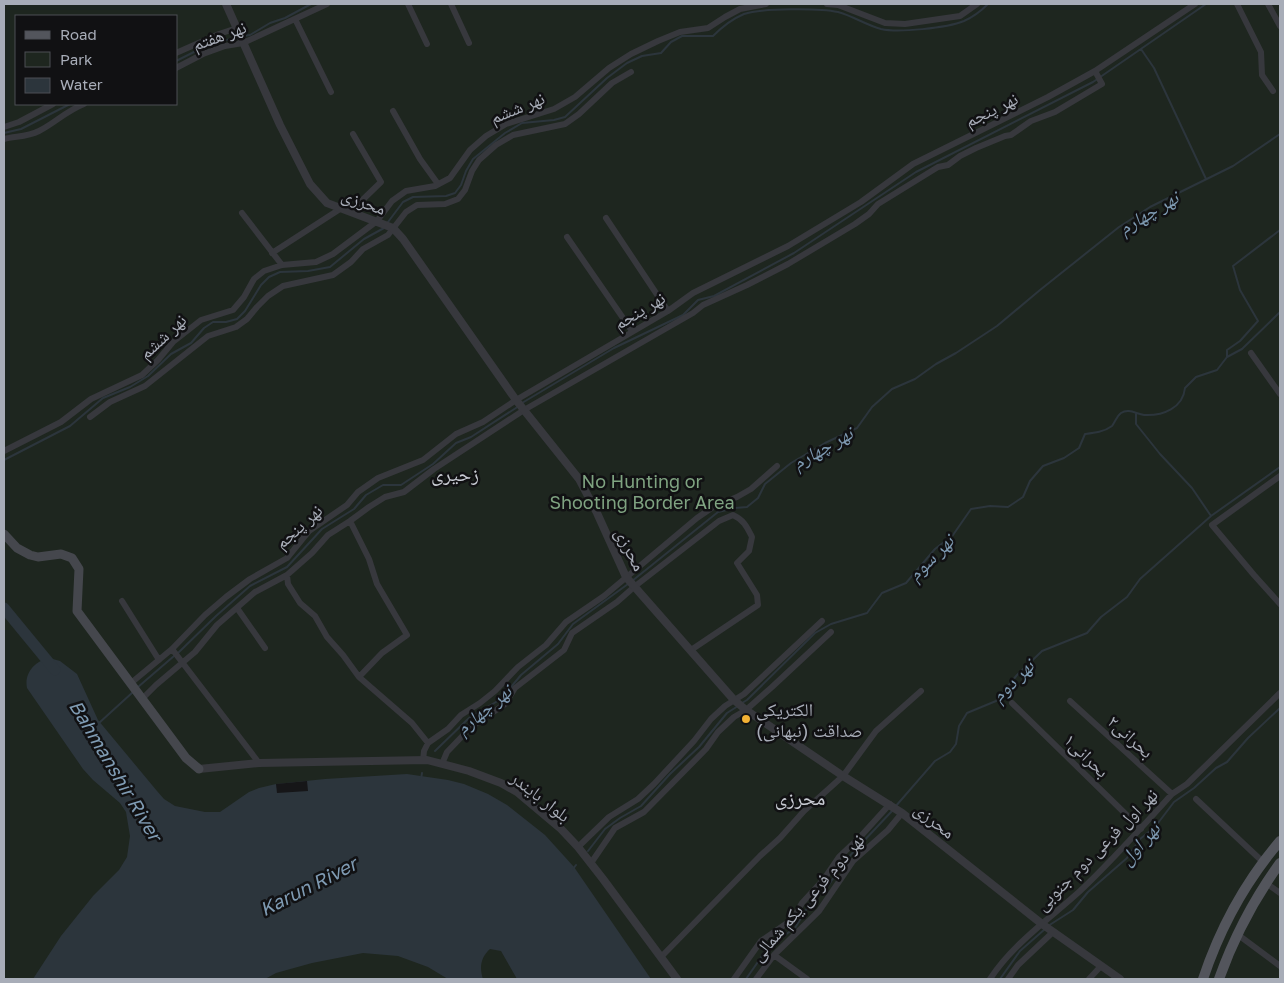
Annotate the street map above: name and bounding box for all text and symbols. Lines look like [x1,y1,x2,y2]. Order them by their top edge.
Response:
legend [15,15,178,105]
street label: نهر هفتم [189,15,250,57]
text: Road [60,25,97,43]
text: Park [60,50,93,68]
text: Water [60,75,103,93]
street label: نهر ششم [487,86,548,130]
street label: نهر پنجم [961,87,1022,133]
street label: محرزی [338,183,389,220]
water label: نهر چهارم [1114,184,1186,240]
street label: نهر پنجم [609,286,670,336]
street label: نهر ششم [134,309,192,365]
water label: نهر چهارم [788,419,860,475]
district label: زحیری [431,461,479,486]
park label: No Hunting or Shooting Border Area [549,470,735,513]
street label: نهر پنجم [270,499,328,555]
street label: محرزی [610,524,651,575]
water label: نهر سوم [902,527,961,586]
water label: نهر دوم [986,652,1042,708]
water label: نهر چهارم [450,677,519,740]
water label: Bahmanshir River [65,695,168,847]
place label: الکتریکی صداقت (نبهانی) [756,698,862,742]
street label: بحرانی۲ [1103,710,1158,763]
marker: الکتریکی صداقت (نبهانی) [740,713,752,725]
street label: بحرانی۱ [1059,728,1114,782]
street label: بلوار بایندر [506,765,575,827]
street label: نهر اول فرعی دوم جنوبی [1030,783,1163,916]
district label: محرزی [775,785,825,810]
street label: محرزی [910,797,960,843]
water label: نهر اول [1114,815,1167,870]
street label: نهر دوم فرعی یکم شمالی [746,829,870,967]
water label: Karun River [256,851,363,920]

